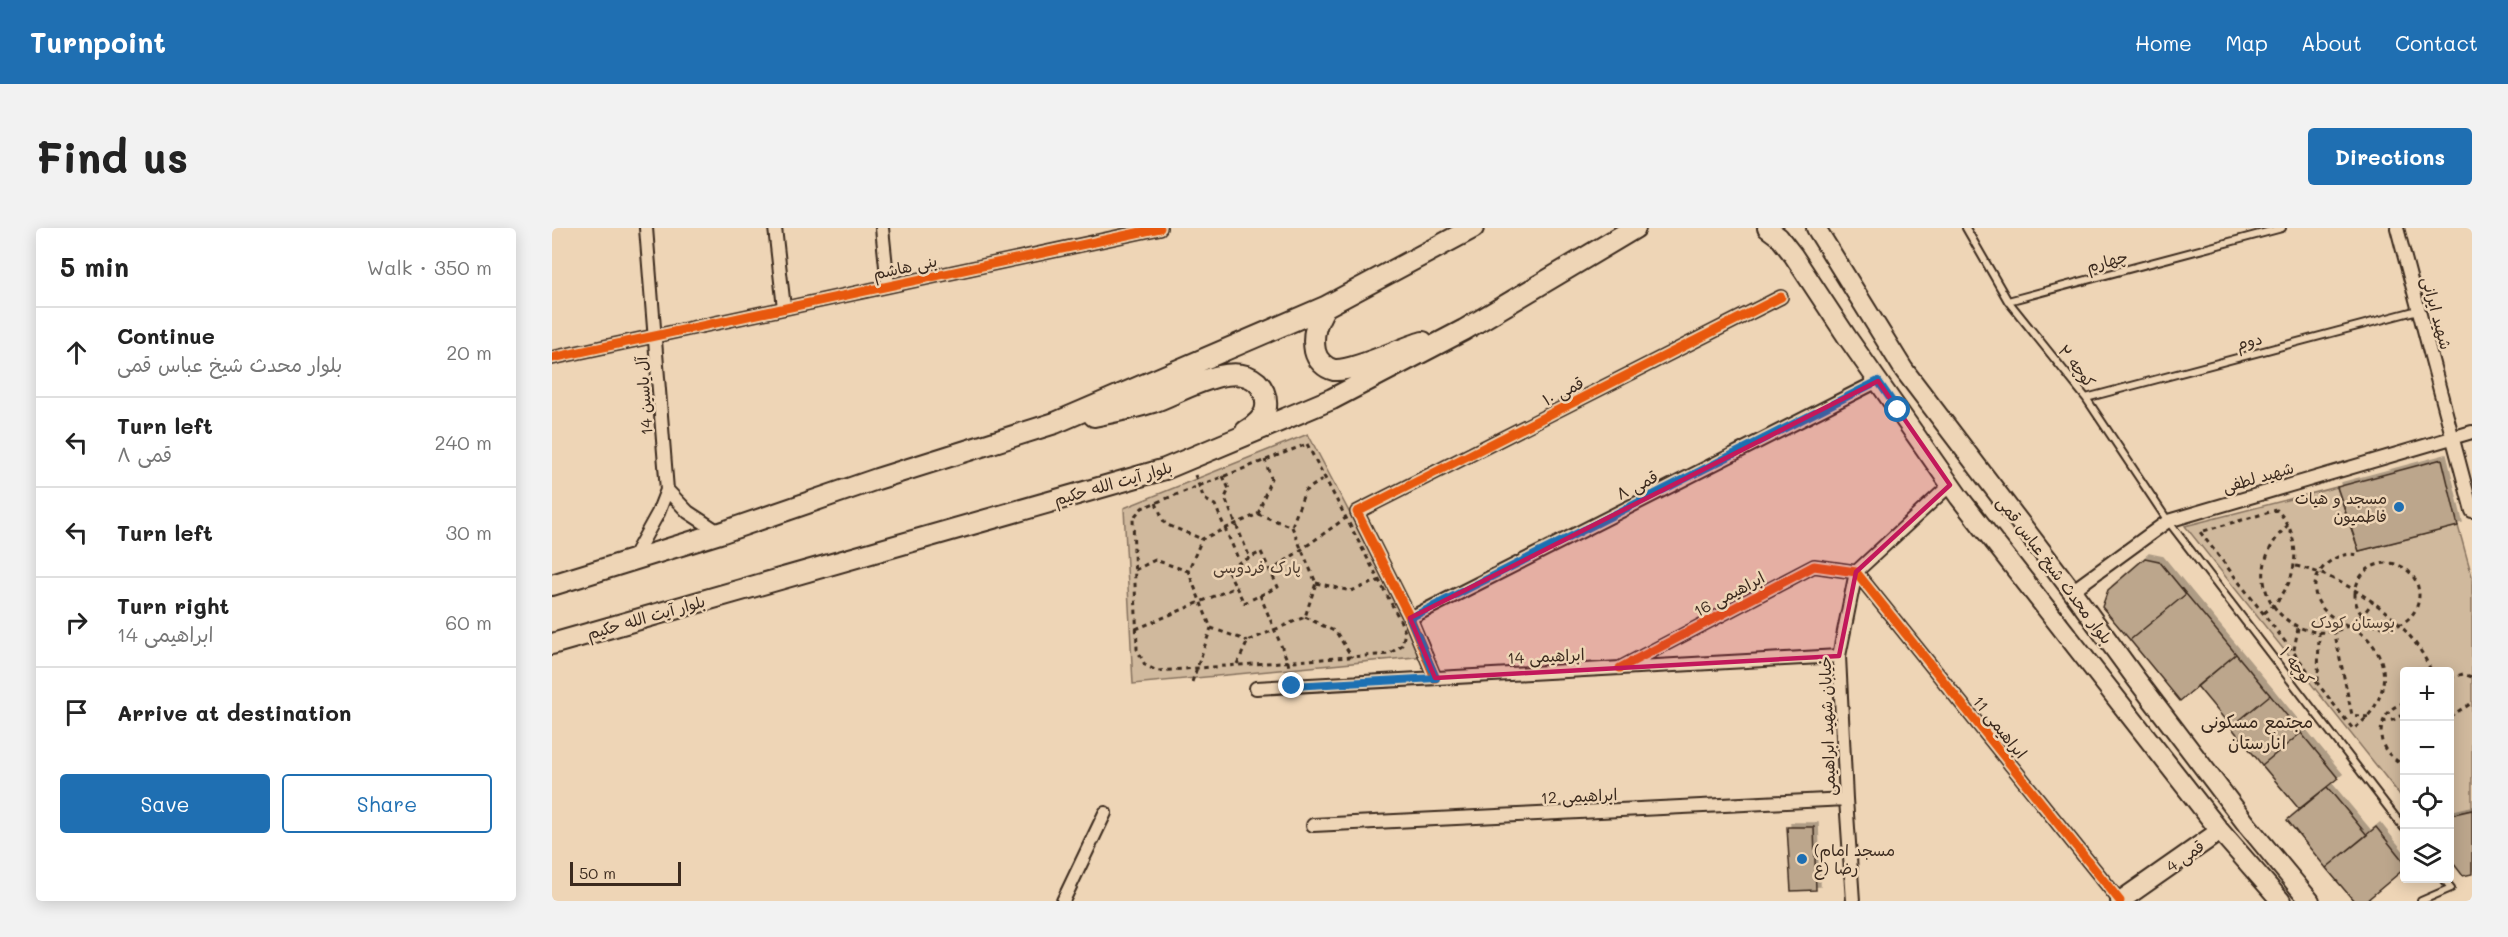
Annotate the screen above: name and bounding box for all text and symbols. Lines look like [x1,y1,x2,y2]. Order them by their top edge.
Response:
text: Turnpoint [30,24,166,60]
text: Home [2135,29,2192,56]
text: Map [2225,29,2268,56]
text: About [2301,29,2362,56]
text: Contact [2395,29,2478,56]
button: Directions [2308,128,2472,185]
text: Find us [36,129,188,184]
street label: چهارم [2084,245,2131,279]
street label: بنی هاشم [871,249,939,286]
text: 5 min [60,250,129,284]
text: Walk · 350 m [367,254,492,280]
street label: شهید ایرانی [2417,274,2457,352]
text: Continue [117,321,215,350]
street label: دوم [2234,327,2265,357]
icon: ahead [60,336,93,369]
text: 20 m [446,339,492,365]
street label: کوچه ۲ [2053,340,2101,392]
text: بلوار محدث شیخ عباس قمی [117,351,342,377]
street label: آل یاسین 14 [630,355,657,436]
street label: قمی ۱۰ [1538,371,1588,411]
route start [1884,396,1910,422]
text: Turn left [117,411,213,440]
icon: left [60,426,93,459]
text: 240 m [434,429,492,455]
text: قمی ۸ [117,441,172,467]
street label: بلوار آیت الله حکیم [1051,456,1175,512]
street label: شهید لطفی [2220,456,2296,498]
street label: قمی ۸ [1612,465,1662,505]
place label: مسجد و هیات فاطمیون [2295,487,2387,527]
street label: بلوار محدث شیخ عباس قمی [1992,491,2118,649]
marker: مسجد و هیات فاطمیون [2392,500,2406,514]
icon: left [60,516,93,549]
text: Turn left [117,518,213,547]
text: 30 m [446,519,492,545]
park label: پارک فردوسی [1213,556,1301,578]
street label: ابراهیمی 16 [1690,566,1768,622]
street label: بلوار آیت الله حکیم [584,590,708,646]
text: Turn right [117,591,229,620]
icon: right [60,606,93,639]
text: 60 m [445,609,492,635]
park label: بوستان کودک [2311,611,2395,633]
text: ابراهیمی 14 [117,621,213,647]
street label: کوچه ۱ [2275,642,2319,690]
street label: ابراهیمی 14 [1507,643,1585,669]
street label: خیابان شهید ابراهیمی [1814,656,1840,796]
map controls [2400,667,2454,883]
button: + [2400,667,2454,721]
route end [1278,672,1304,698]
street label: ابراهیمی 11 [1968,691,2032,763]
icon: arrive [60,696,93,729]
text: Arrive at destination [117,698,352,727]
district label: مجتمع مسکونی انارستان [2201,709,2313,754]
button: − [2400,721,2454,775]
button: Save [60,774,270,833]
button: Share [282,774,492,833]
button: locate [2400,775,2454,829]
street label: ابراهیمی 12 [1540,783,1618,809]
button: layers [2400,829,2454,883]
street label: قمی 4 [2161,835,2209,877]
place label: (مسجد امام رضا (ع [1814,839,1895,880]
marker: (مسجد امام رضا (ع [1795,852,1809,866]
scale bar [570,859,681,886]
text: 50 m [579,862,616,883]

